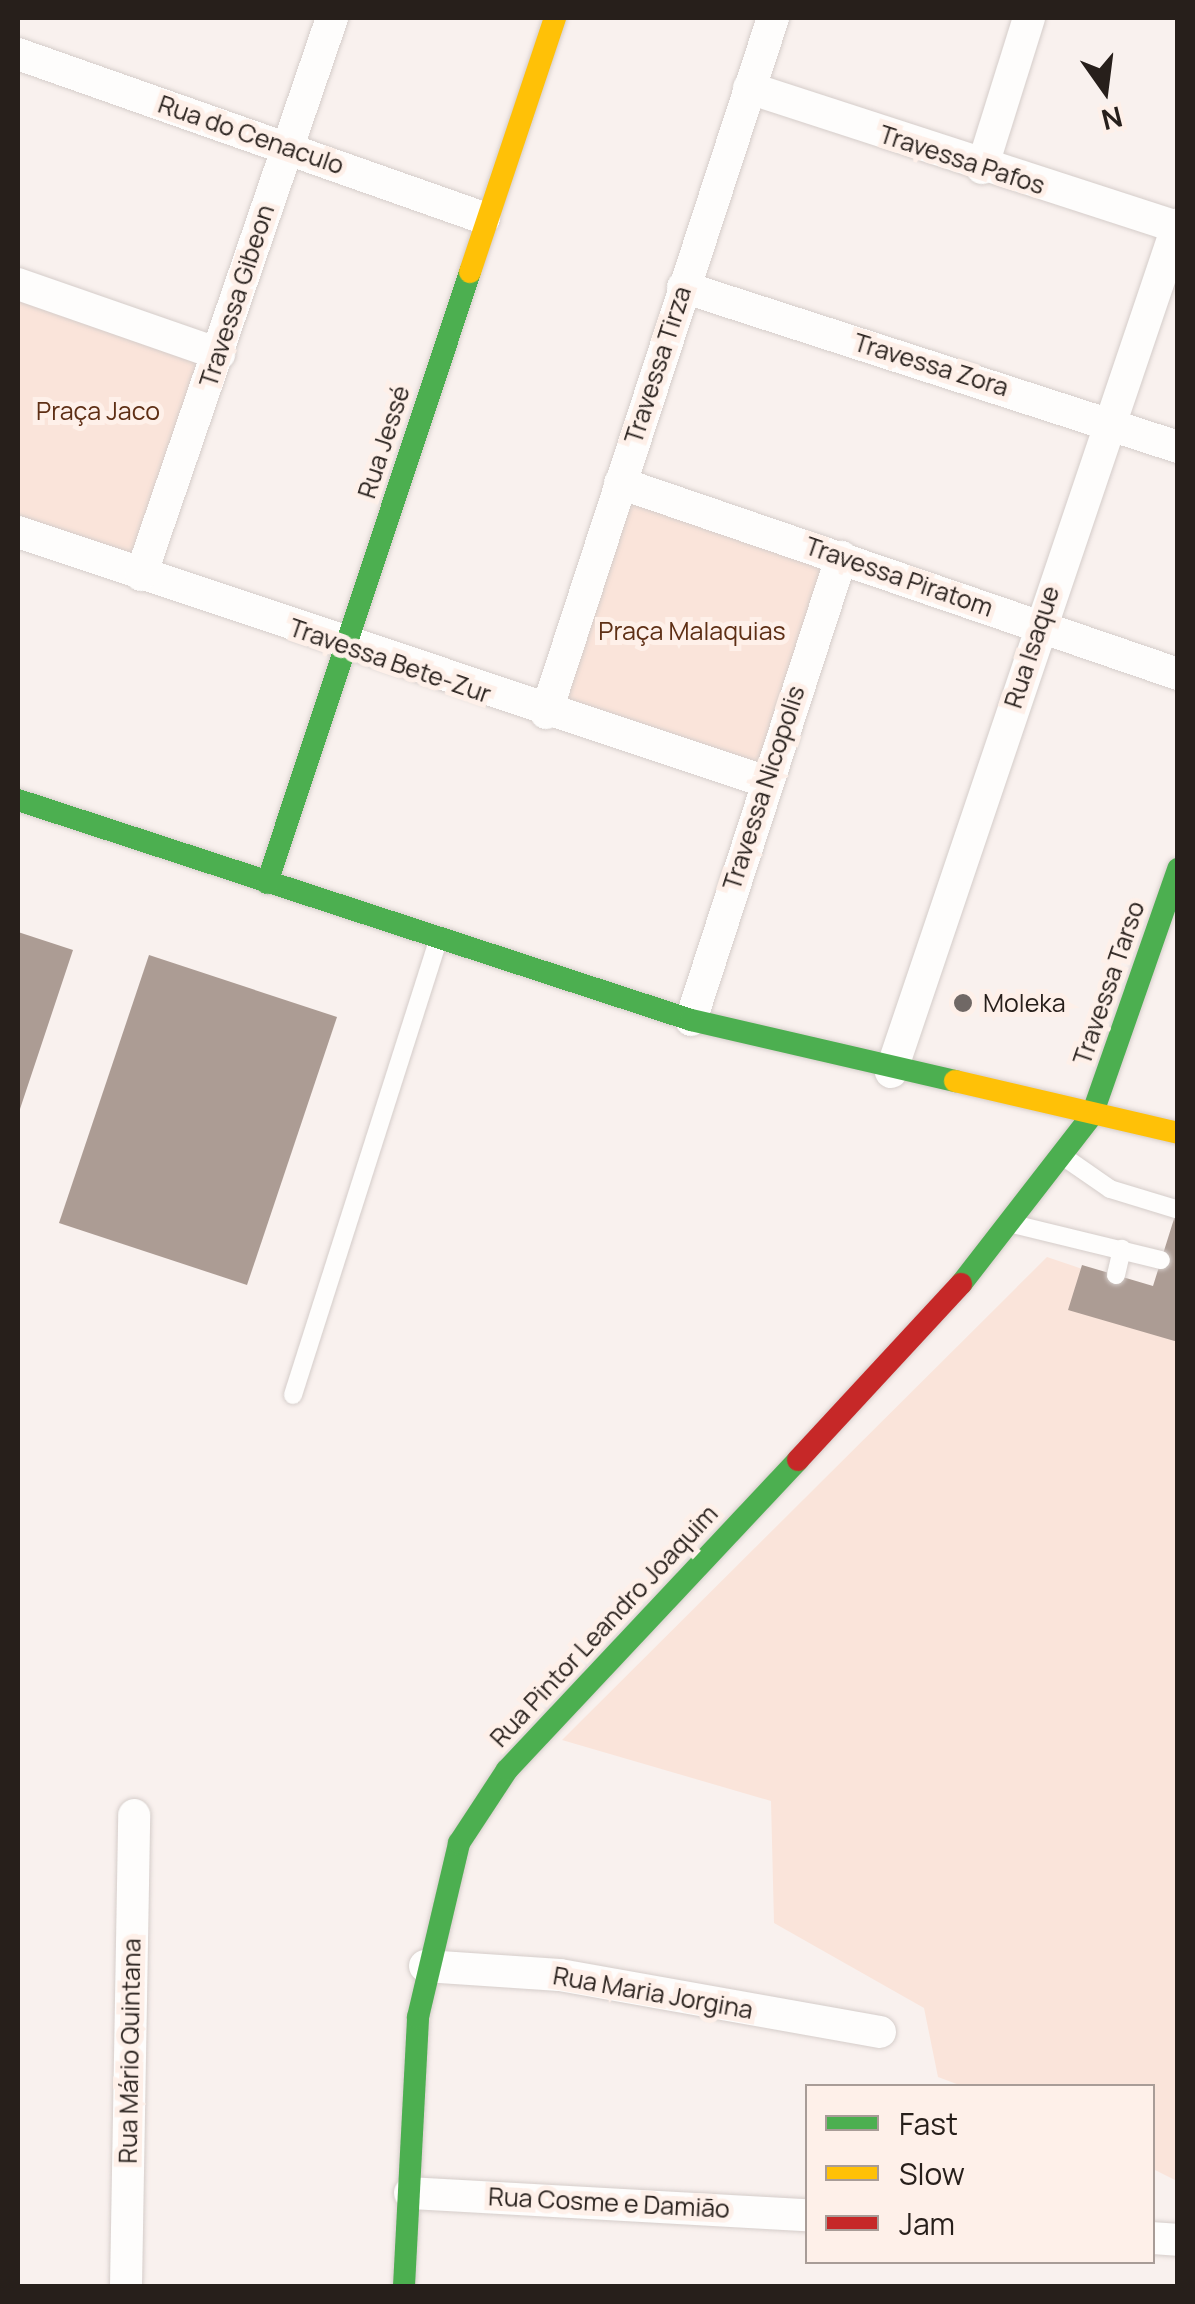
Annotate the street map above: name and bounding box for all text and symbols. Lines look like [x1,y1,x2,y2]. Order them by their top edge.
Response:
north arrow [1055,40,1155,140]
street label: Rua do Cenaculo [154,89,348,181]
text: N [1098,98,1127,140]
street label: Travessa Pafos [876,119,1048,201]
street label: Travessa Gibeon [193,201,281,391]
street label: Travessa Tirza [618,283,698,447]
street label: Travessa Zora [850,327,1012,403]
street label: Rua Jessé [352,382,416,502]
park label: Praça Jaco [36,396,160,426]
street label: Travessa Piratom [801,531,997,623]
street label: Rua Isaque [998,582,1066,712]
street label: Travessa Bete-Zur [285,612,495,710]
park label: Praça Malaquias [598,616,786,646]
street label: Travessa Nicopolis [717,682,811,894]
street label: Travessa Tarso [1067,897,1151,1069]
place label: Moleka [983,988,1066,1018]
marker: Moleka [952,992,974,1014]
street label: Rua Pintor Leandro Joaquim [484,1499,724,1753]
street label: Rua Mário Quintana [113,1938,147,2164]
street label: Rua Maria Jorgina [551,1961,755,2025]
legend [805,2084,1155,2264]
text: Fast [899,2103,958,2144]
text: Slow [899,2153,965,2194]
street label: Rua Cosme e Damião [487,2182,731,2224]
text: Jam [899,2203,955,2244]

